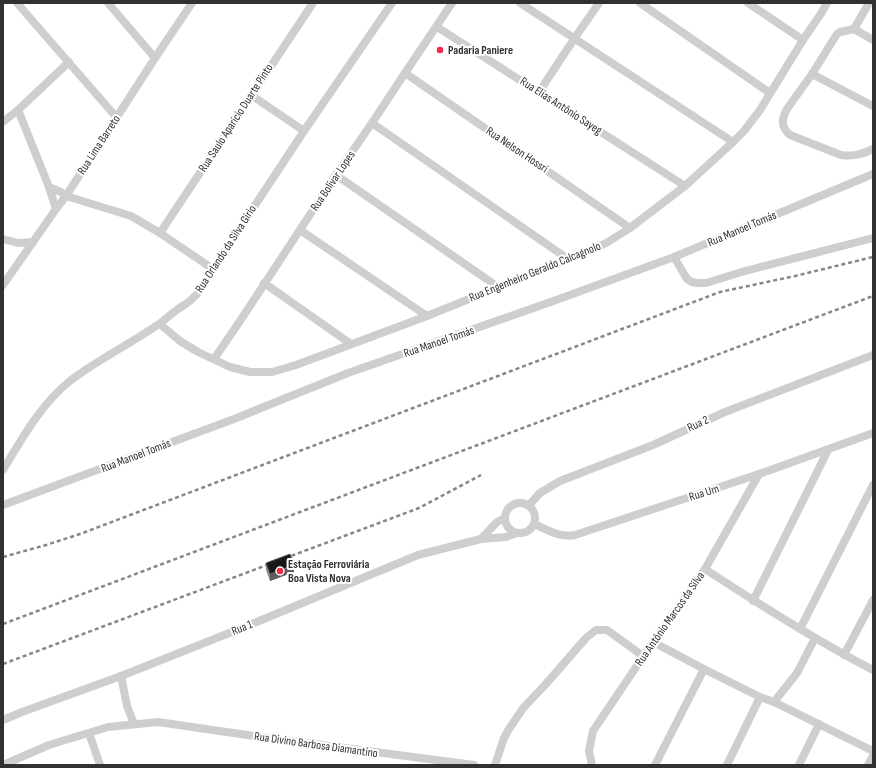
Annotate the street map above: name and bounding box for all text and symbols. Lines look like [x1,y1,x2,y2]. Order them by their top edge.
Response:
place label: Padaria Paniere [448,43,513,58]
marker: Padaria Paniere [435,45,445,55]
street label: Rua Saulo Aparício Duarte Pinto [195,61,277,175]
street label: Rua Elias Antônio Sayeg [517,74,605,138]
street label: Rua Lima Barreto [74,112,124,178]
street label: Rua Nelson Hossri [483,124,551,176]
street label: Rua Bolívar Lopes [307,148,359,214]
street label: Rua Orlando da Silva Gírio [192,202,260,296]
street label: Rua Manoel Tomás [705,208,779,250]
street label: Rua Engenheiro Geraldo Calcagnolo [467,239,603,305]
street label: Rua Manoel Tomás [402,323,476,361]
street label: Rua 2 [685,413,711,435]
street label: Rua Manoel Tomás [99,436,173,476]
street label: Rua Um [687,481,721,505]
place label: Estação Ferroviária Boa Vista Nova [288,557,369,586]
marker: Estação Ferroviária Boa Vista Nova [275,566,285,576]
street label: Rua Antônio Marcos da Silva [632,569,708,669]
street label: Rua 1 [229,617,255,639]
street label: Rua Divino Barbosa Diamantino [253,729,379,761]

